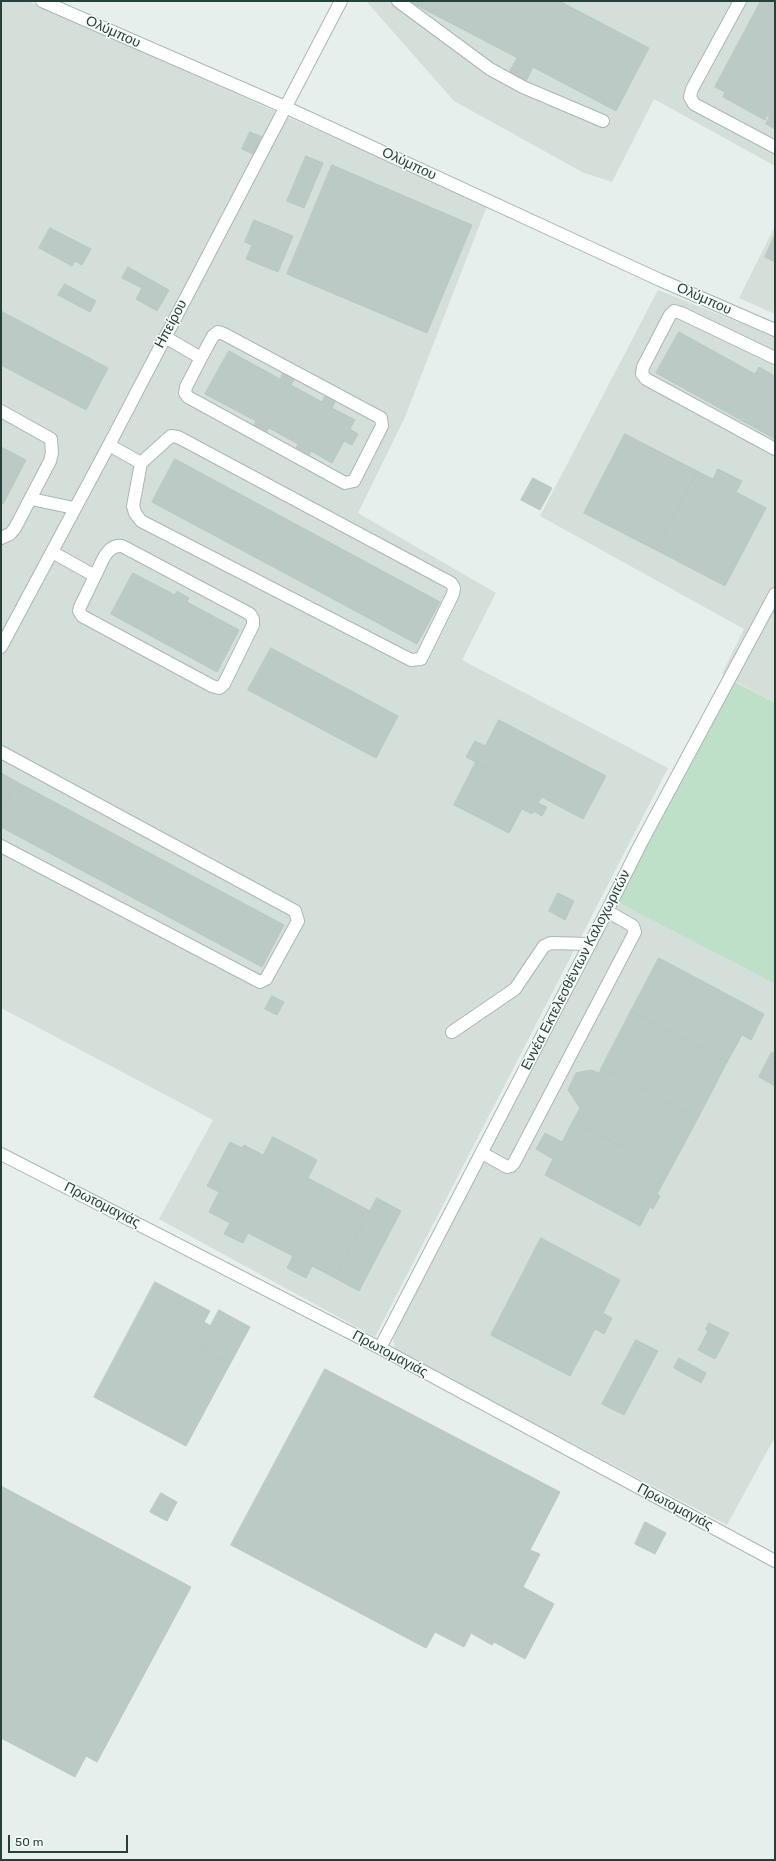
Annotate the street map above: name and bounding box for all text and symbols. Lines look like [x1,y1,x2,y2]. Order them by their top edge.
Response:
street label: Ολύμπου [83,12,143,52]
street label: Ολύμπου [379,144,439,184]
street label: Ολύμπου [674,279,734,319]
street label: Ηπείρου [151,297,191,351]
street label: Εννέα Εκτελεσθέντων Καλοχωριτών [518,867,634,1073]
street label: Πρωτομαγιάς [61,1179,143,1231]
street label: Πρωτομαγιάς [349,1327,431,1381]
street label: Πρωτομαγιάς [634,1480,716,1534]
scale bar [10,1827,130,1853]
text: 50 m [15,1835,43,1849]

